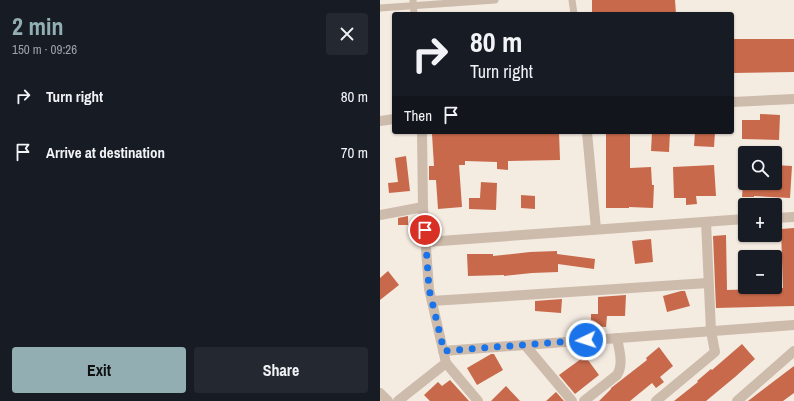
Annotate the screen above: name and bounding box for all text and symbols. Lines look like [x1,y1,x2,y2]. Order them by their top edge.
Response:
text: 2 min [12,10,63,42]
button: close [326,13,368,55]
text: 80 m [470,23,522,61]
icon: right [404,28,456,80]
text: 150 m · 09:26 [12,41,77,58]
text: Turn right [470,59,533,84]
icon: right [12,85,34,107]
text: Turn right [46,86,103,107]
text: 80 m [341,86,368,107]
icon: arrive [440,104,462,126]
text: Then [404,105,432,126]
icon: arrive [12,141,34,163]
text: Arrive at destination [46,142,165,163]
text: 70 m [341,142,368,163]
map controls [738,146,782,294]
button: search [738,146,782,190]
button: + [738,198,782,242]
pin [408,213,442,247]
icon: arrive [414,219,436,241]
button: − [738,250,782,294]
position arrow [565,319,607,361]
button: Exit [12,347,186,393]
button: Share [194,347,368,393]

